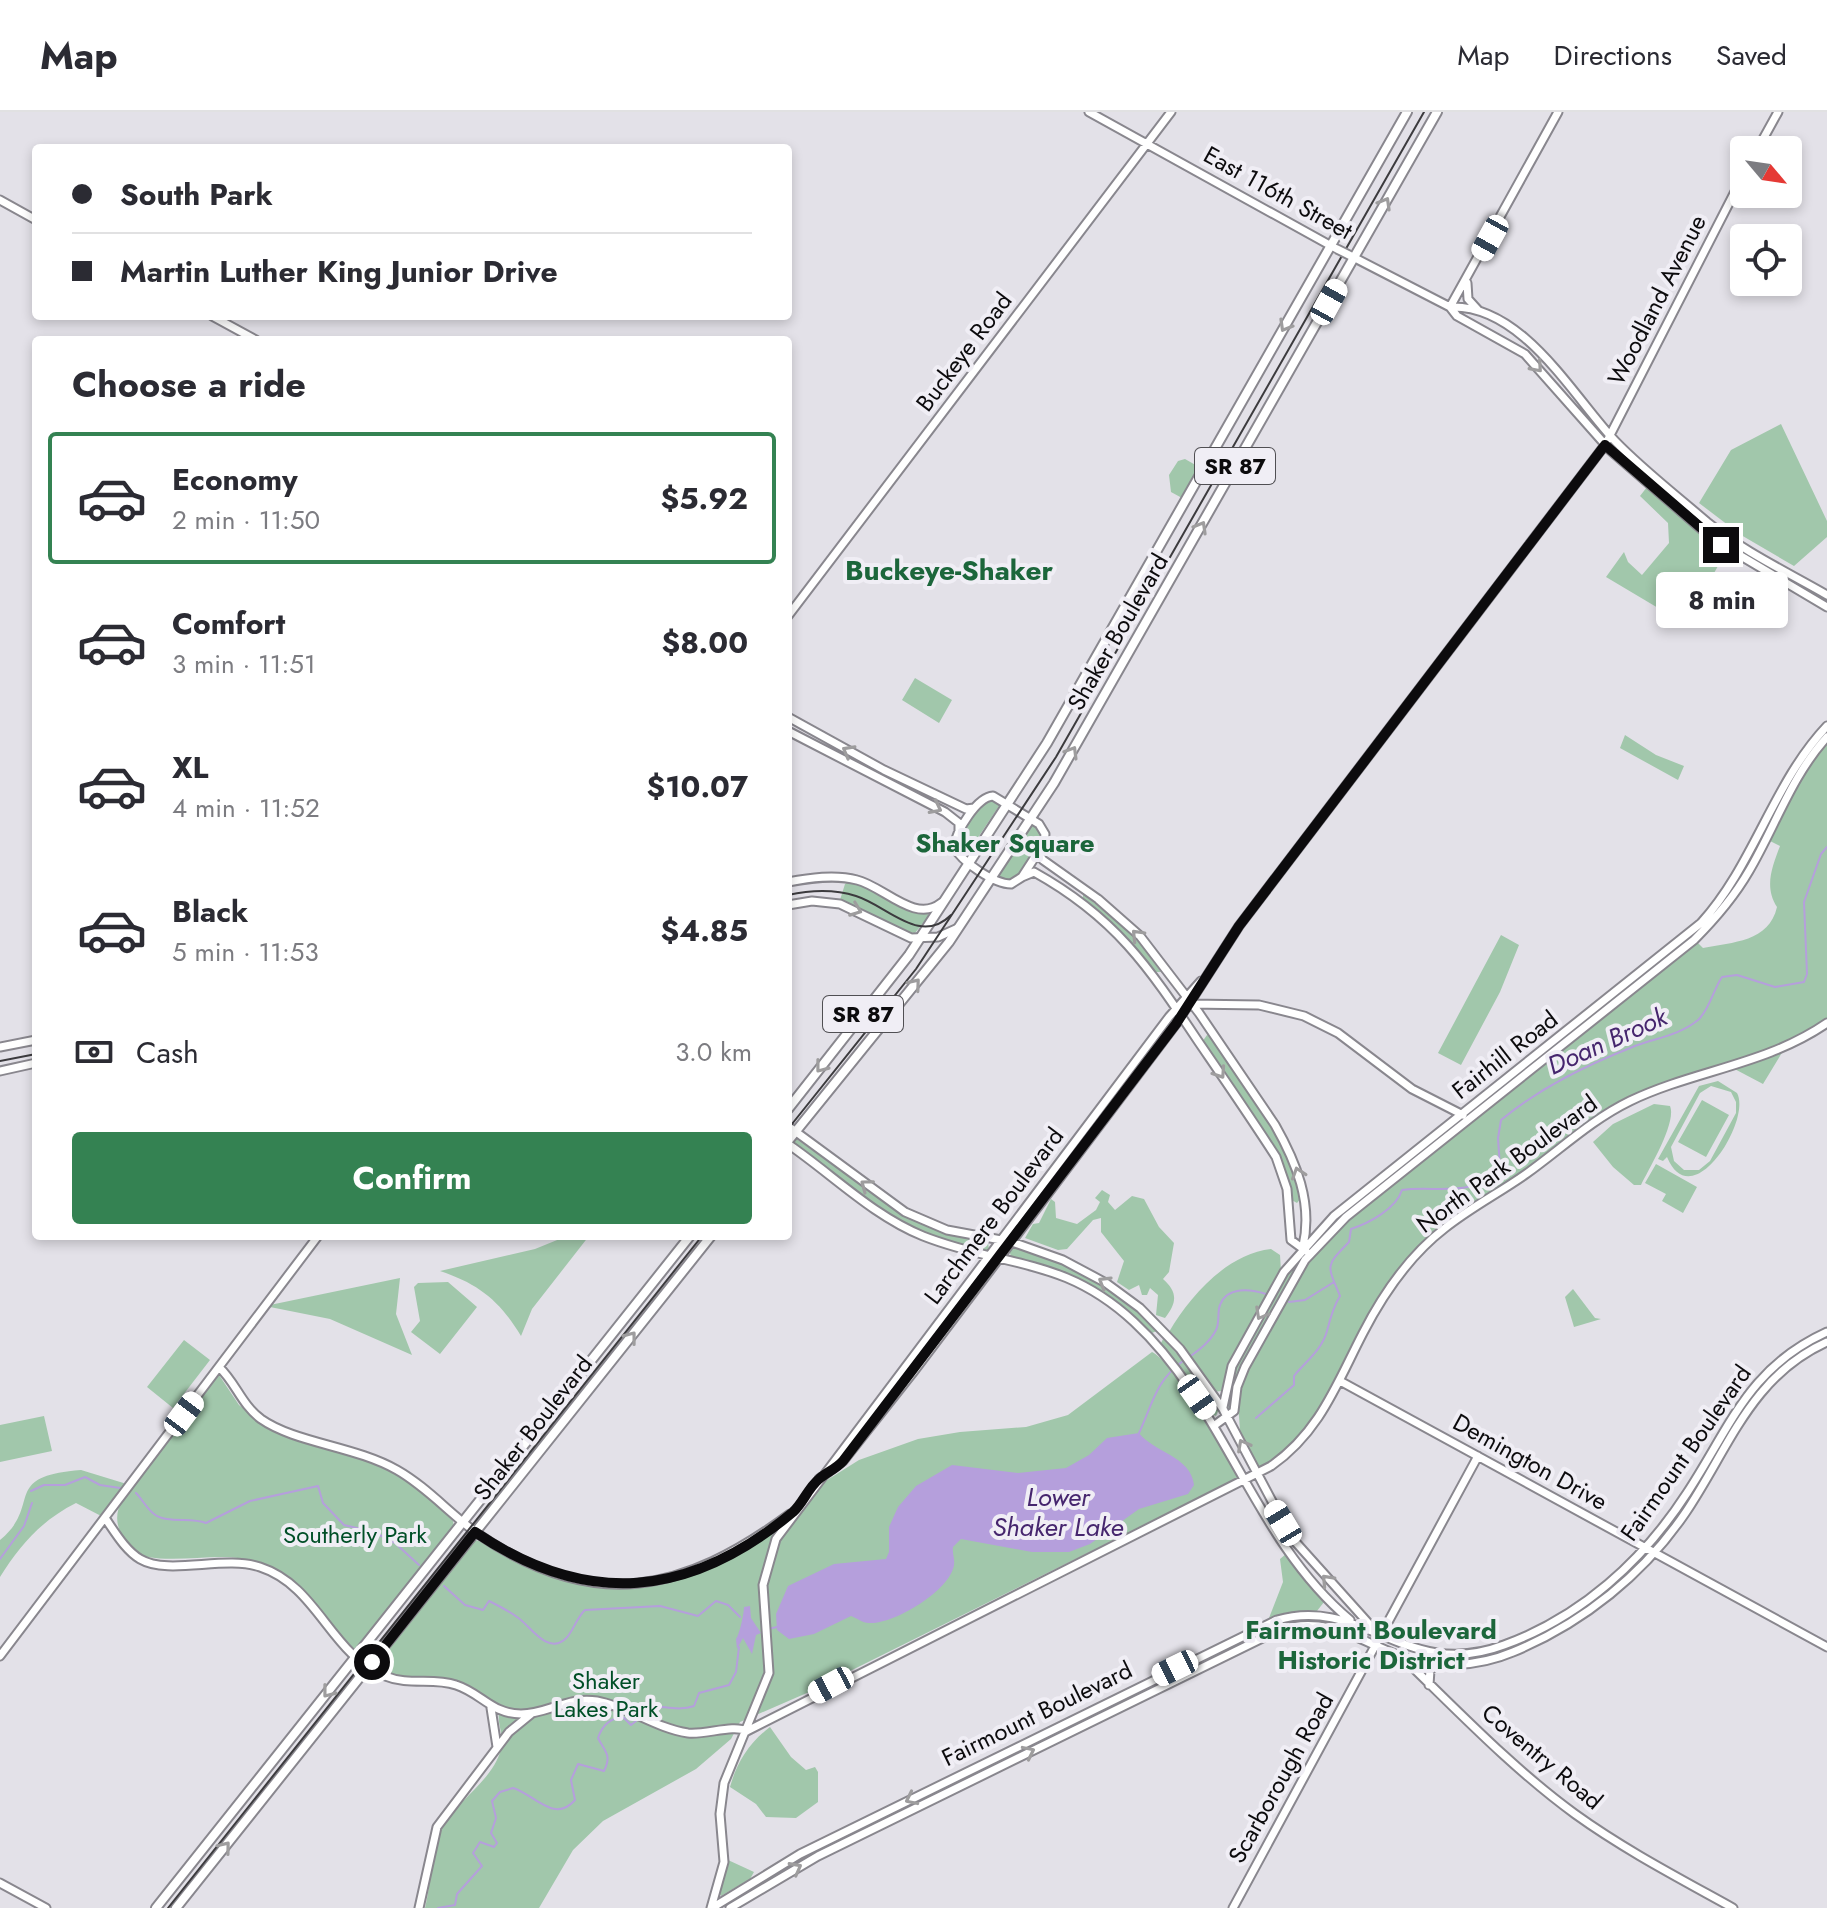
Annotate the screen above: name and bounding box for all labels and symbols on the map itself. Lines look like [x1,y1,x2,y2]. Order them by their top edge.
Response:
north arrow [1730,136,1802,208]
street label: East 116th Street [1197,137,1359,248]
one-way arrow [1375,197,1391,212]
street label: Woodland Avenue [1599,208,1715,391]
car [1468,211,1512,265]
car [1307,275,1351,329]
street label: Buckeye Road [907,285,1020,419]
one-way arrow [1279,317,1295,332]
one-way arrow [1527,357,1542,372]
road number: SR 87 [1195,448,1275,484]
one-way arrow [1192,521,1207,535]
route end [1703,527,1739,563]
street label: Shaker Boulevard [1058,547,1177,717]
district label: Buckeye-Shaker [845,550,1054,591]
callout: 8 min [1655,573,1787,629]
one-way arrow [842,745,857,760]
one-way arrow [1062,746,1078,761]
one-way arrow [927,798,942,813]
district label: Shaker Square [915,824,1095,862]
one-way arrow [848,900,862,917]
one-way arrow [1132,930,1146,944]
one-way arrow [905,979,920,993]
road number: SR 87 [823,996,903,1032]
water label: Doan Brook [1541,997,1675,1084]
street label: Fairhill Road [1444,1002,1565,1107]
one-way arrow [816,1058,831,1072]
one-way arrow [1210,1064,1225,1078]
street label: North Park Boulevard [1409,1086,1604,1241]
street label: Larchmere Boulevard [915,1120,1072,1311]
one-way arrow [1291,1166,1307,1180]
one-way arrow [860,1181,875,1195]
one-way arrow [1098,1276,1113,1291]
one-way arrow [1255,1306,1270,1320]
one-way arrow [621,1331,635,1346]
street label: Shaker Boulevard [465,1348,601,1508]
street label: Fairmount Boulevard [1612,1358,1760,1548]
car [1173,1370,1221,1424]
car [160,1388,208,1440]
street label: Demington Drive [1447,1405,1614,1519]
one-way arrow [1238,1439,1253,1454]
water label: Lower Shaker Lake [992,1478,1124,1546]
car [1260,1496,1306,1550]
park label: Southerly Park [283,1517,427,1552]
one-way arrow [1322,1575,1336,1590]
district label: Fairmount Boulevard Historic District [1245,1611,1497,1679]
route start [354,1644,390,1680]
car [1148,1647,1202,1689]
street label: Fairmount Boulevard [936,1652,1138,1775]
park label: Shaker Lakes Park [554,1663,659,1726]
car [804,1663,858,1707]
one-way arrow [324,1683,338,1698]
street label: Scarborough Road [1219,1686,1342,1869]
street label: Coventry Road [1474,1695,1610,1818]
one-way arrow [1021,1746,1036,1762]
one-way arrow [904,1789,919,1805]
one-way arrow [215,1842,230,1856]
one-way arrow [788,1862,803,1877]

